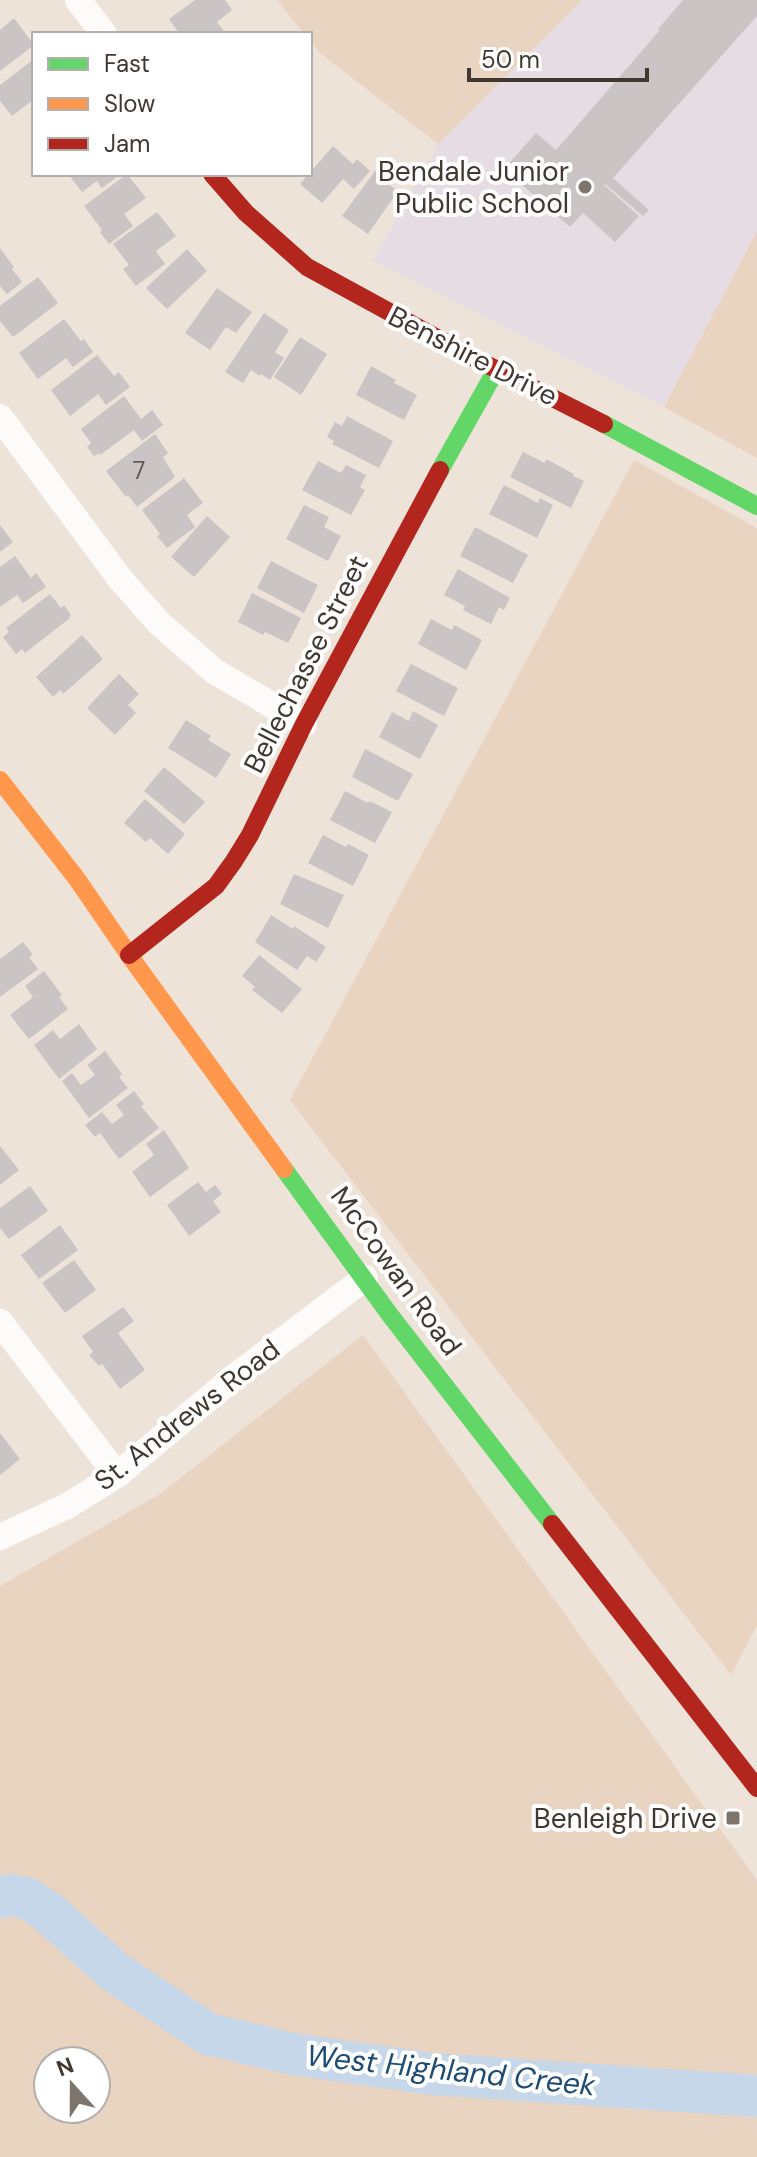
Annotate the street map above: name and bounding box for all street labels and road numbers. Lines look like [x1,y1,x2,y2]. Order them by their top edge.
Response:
street label: Benshire Drive [382,297,564,415]
street label: Bellechasse Street [235,549,377,779]
street label: McCowan Road [322,1179,470,1363]
street label: St. Andrews Road [87,1331,287,1499]

